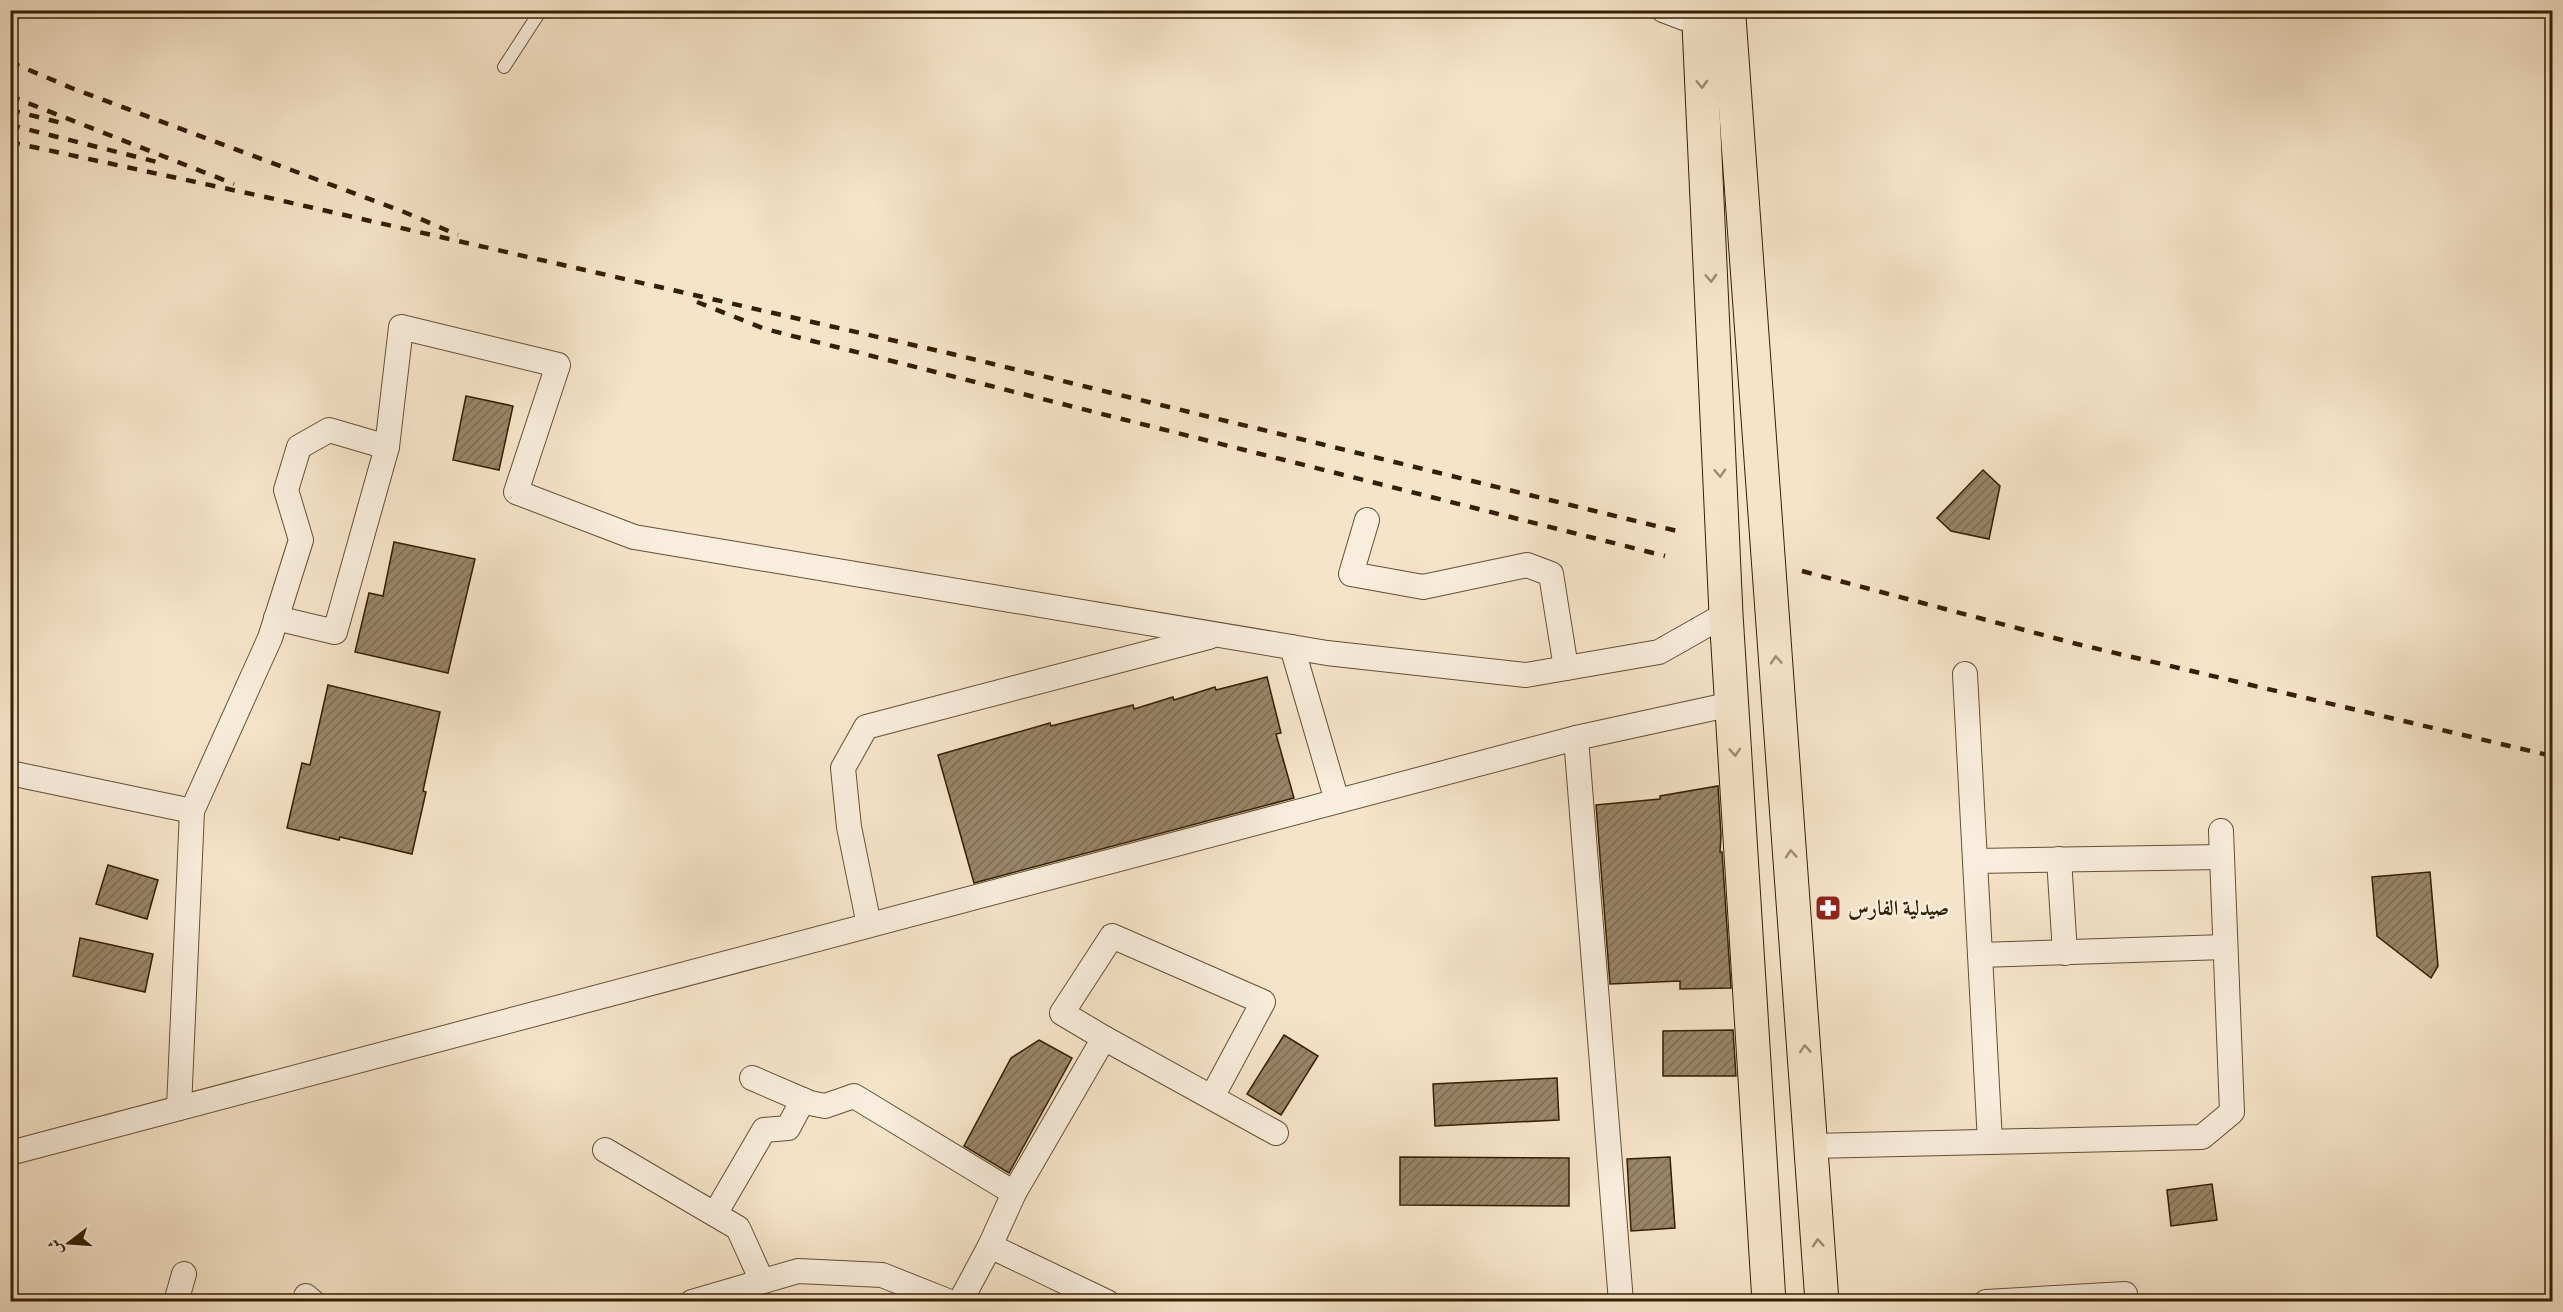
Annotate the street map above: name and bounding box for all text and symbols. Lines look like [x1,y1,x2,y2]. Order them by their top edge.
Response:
one-way arrow [1695,79,1708,88]
one-way arrow [1704,274,1717,283]
one-way arrow [1713,469,1726,478]
one-way arrow [1770,655,1783,664]
one-way arrow [1729,747,1742,756]
one-way arrow [1784,850,1797,859]
pharmacy icon: صيدلية الفارس [1813,893,1843,923]
place label: صيدلية الفارس [1848,895,1949,925]
one-way arrow [1799,1044,1812,1053]
north arrow [39,1213,99,1273]
text: ش [44,1236,70,1258]
one-way arrow [1812,1239,1825,1248]

